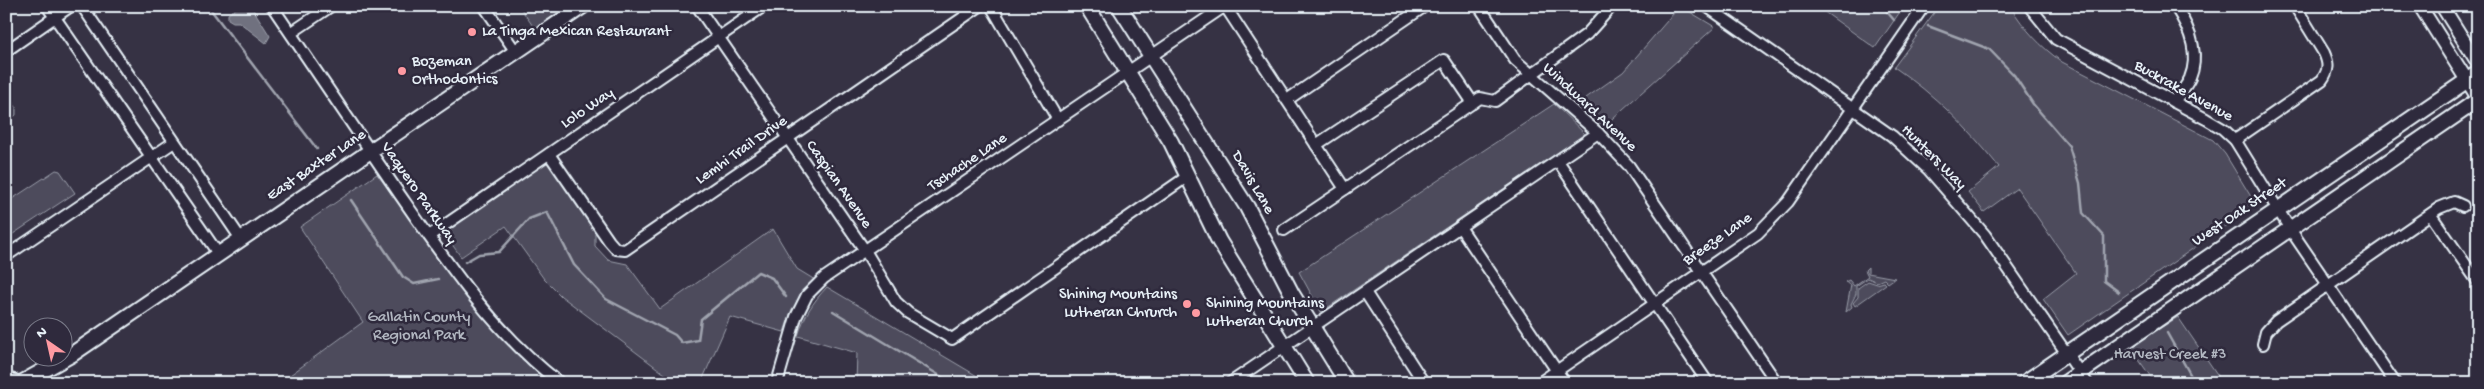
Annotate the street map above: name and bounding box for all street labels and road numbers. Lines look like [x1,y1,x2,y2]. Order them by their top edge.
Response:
street label: Buckrake Avenue [2129,57,2236,127]
street label: Windward Avenue [1538,59,1641,157]
street label: Lolo Way [558,84,618,134]
street label: Lemhi Trail Drive [692,112,792,190]
street label: Hunters Way [1896,121,1970,195]
street label: East Baxter Lane [264,125,371,206]
street label: Tschache Lane [924,129,1012,197]
street label: Caspian Avenue [801,137,876,233]
street label: Vaquero Parkway [375,138,460,249]
street label: Davis Lane [1226,147,1278,219]
street label: West Oak Street [2189,173,2292,252]
street label: Breeze Lane [1679,209,1757,271]

